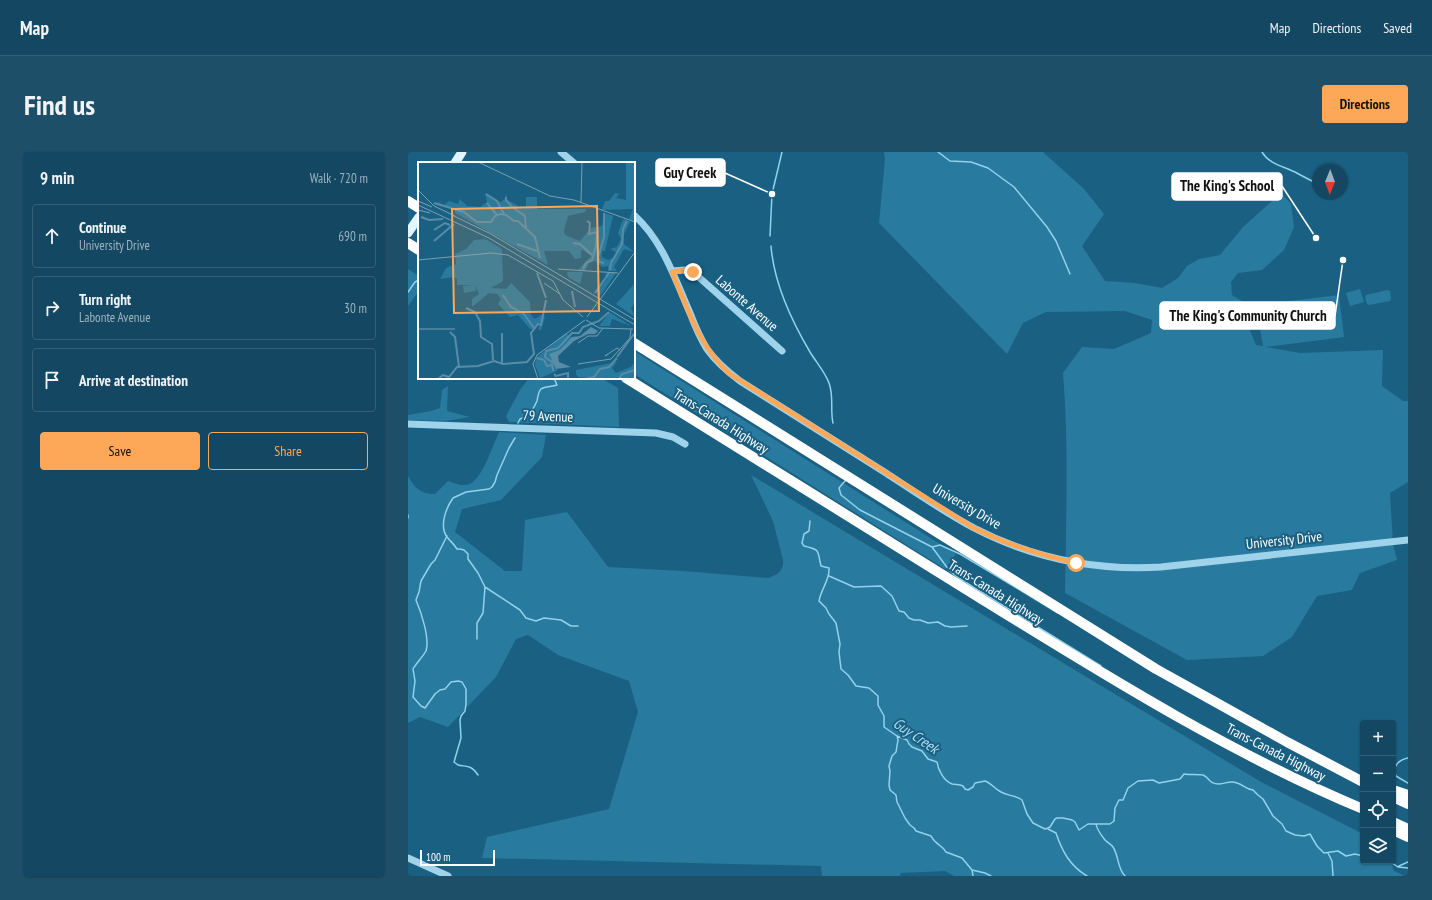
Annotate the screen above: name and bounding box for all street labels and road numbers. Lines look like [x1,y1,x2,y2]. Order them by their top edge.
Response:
street label: Labonte Avenue [712,271,782,335]
street label: Trans-Canada Highway [670,384,773,458]
street label: 79 Avenue [522,406,574,426]
street label: University Drive [929,479,1005,533]
street label: University Drive [1245,527,1323,553]
street label: Trans-Canada Highway [945,555,1048,629]
street label: Trans-Canada Highway [1223,719,1330,785]

